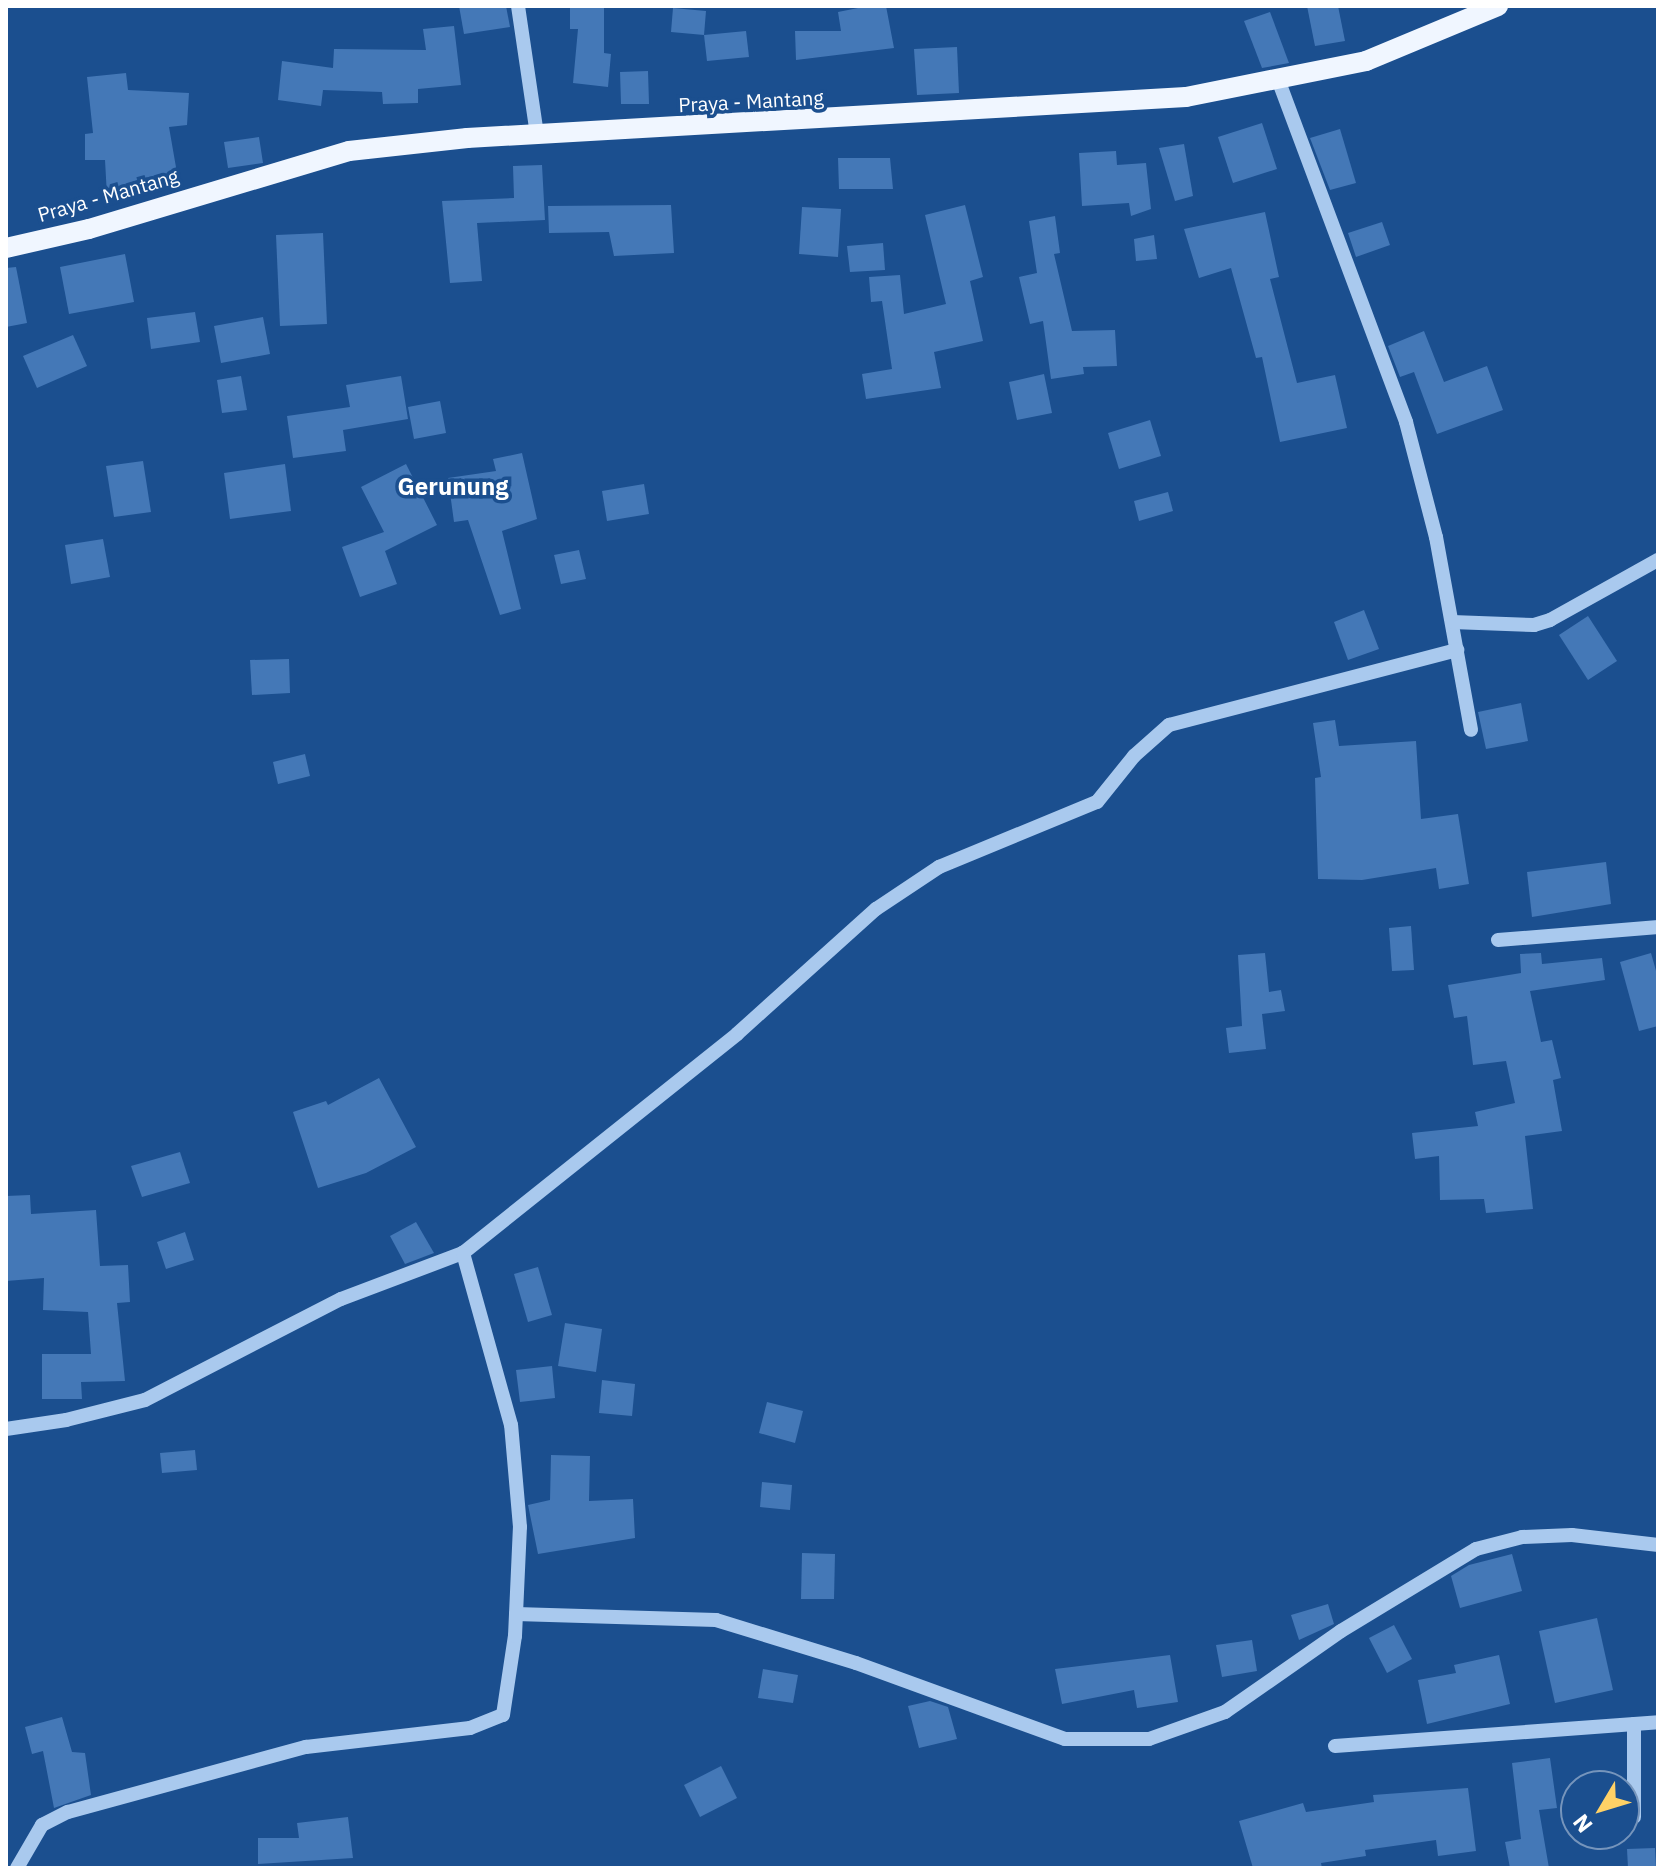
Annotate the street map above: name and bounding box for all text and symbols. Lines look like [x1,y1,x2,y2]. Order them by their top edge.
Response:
street label: Praya - Mantang [678,85,824,117]
street label: Praya - Mantang [35,163,181,227]
district label: Gerunung [398,473,508,501]
north arrow [1560,1770,1640,1850]
text: N [1566,1809,1599,1839]

